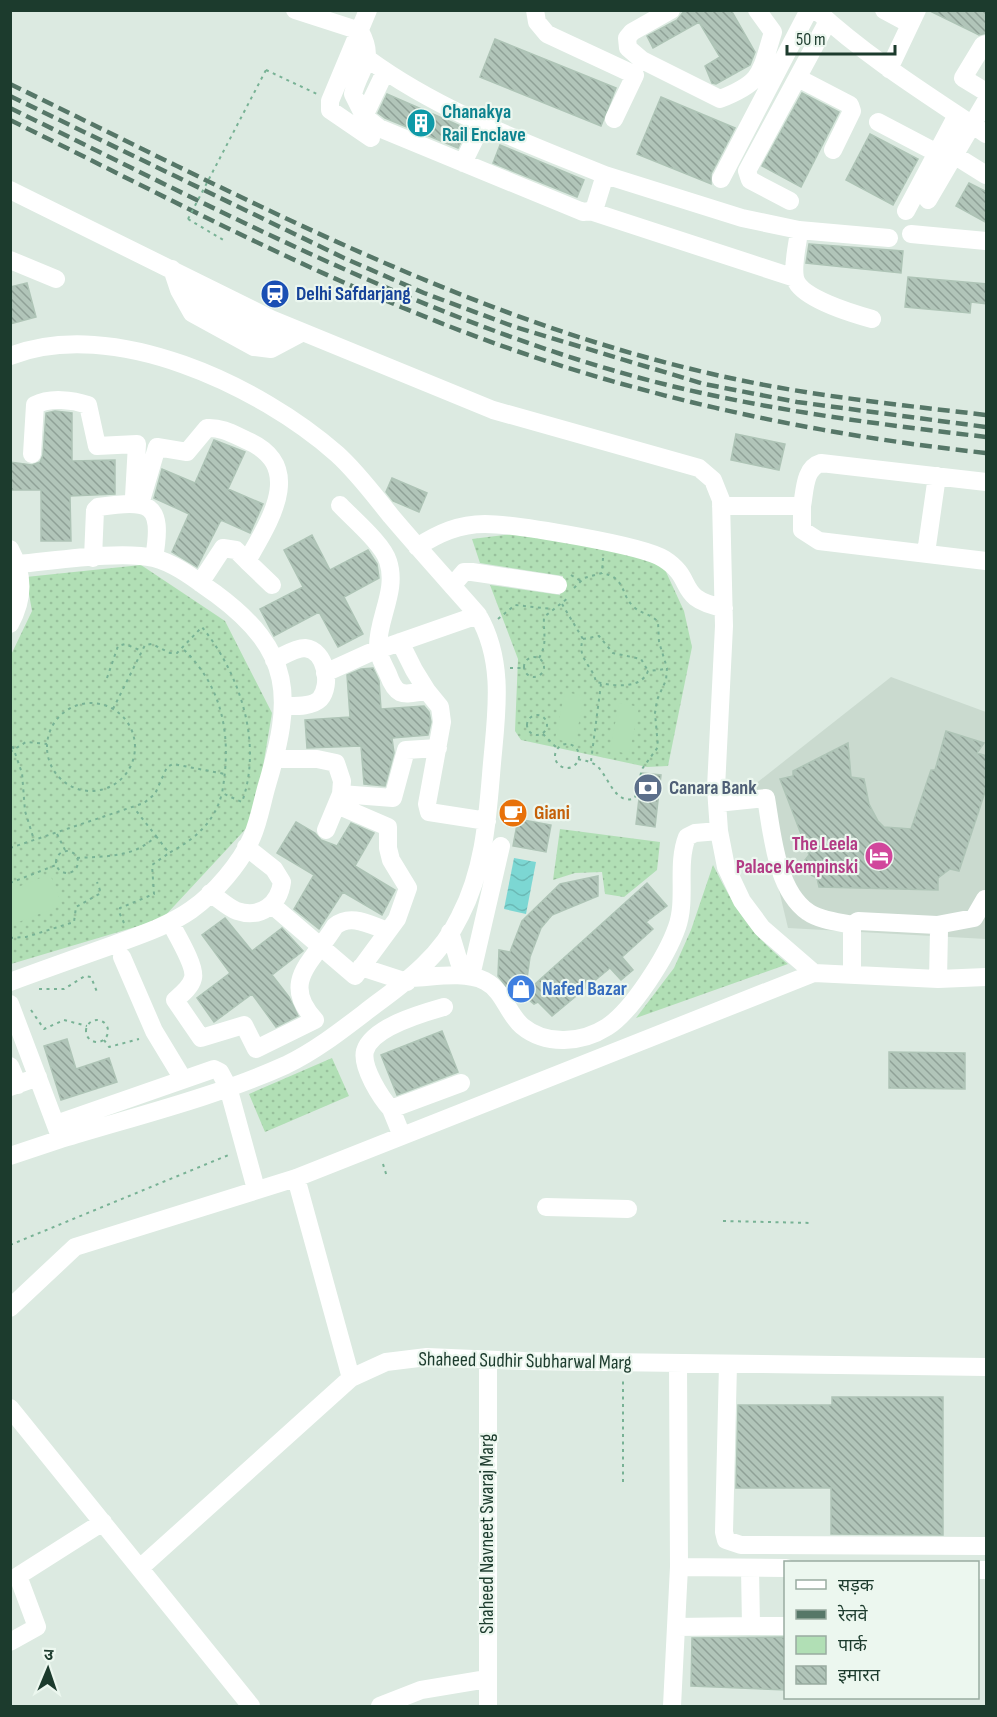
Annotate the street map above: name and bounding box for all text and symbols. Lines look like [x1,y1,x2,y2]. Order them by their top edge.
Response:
scale bar [787,18,895,56]
text: 50 m [796,29,826,50]
place label: Chanakya Rail Enclave [442,100,526,147]
building icon: Chanakya Rail Enclave [405,107,437,139]
station icon: Delhi Safdarjang [259,278,291,310]
place label: Delhi Safdarjang [296,282,411,306]
bank icon: Canara Bank [632,772,664,804]
place label: Canara Bank [669,776,757,800]
cafe icon: Giani [497,797,529,829]
place label: Giani [534,801,570,825]
place label: The Leela Palace Kempinski [736,832,858,879]
hotel icon: The Leela Palace Kempinski [863,840,895,872]
shop icon: Nafed Bazar [505,973,537,1005]
place label: Nafed Bazar [542,977,627,1001]
street label: Shaheed Sudhir Subharwal Marg [418,1347,632,1375]
street label: Shaheed Navneet Swaraj Marg [475,1434,499,1634]
legend [784,1561,979,1699]
text: सड़क [838,1575,875,1596]
text: रेलवे [837,1604,869,1626]
text: पार्क [838,1634,868,1656]
north arrow [18,1639,78,1699]
text: उ [43,1646,54,1665]
text: इमारत [838,1665,881,1686]

